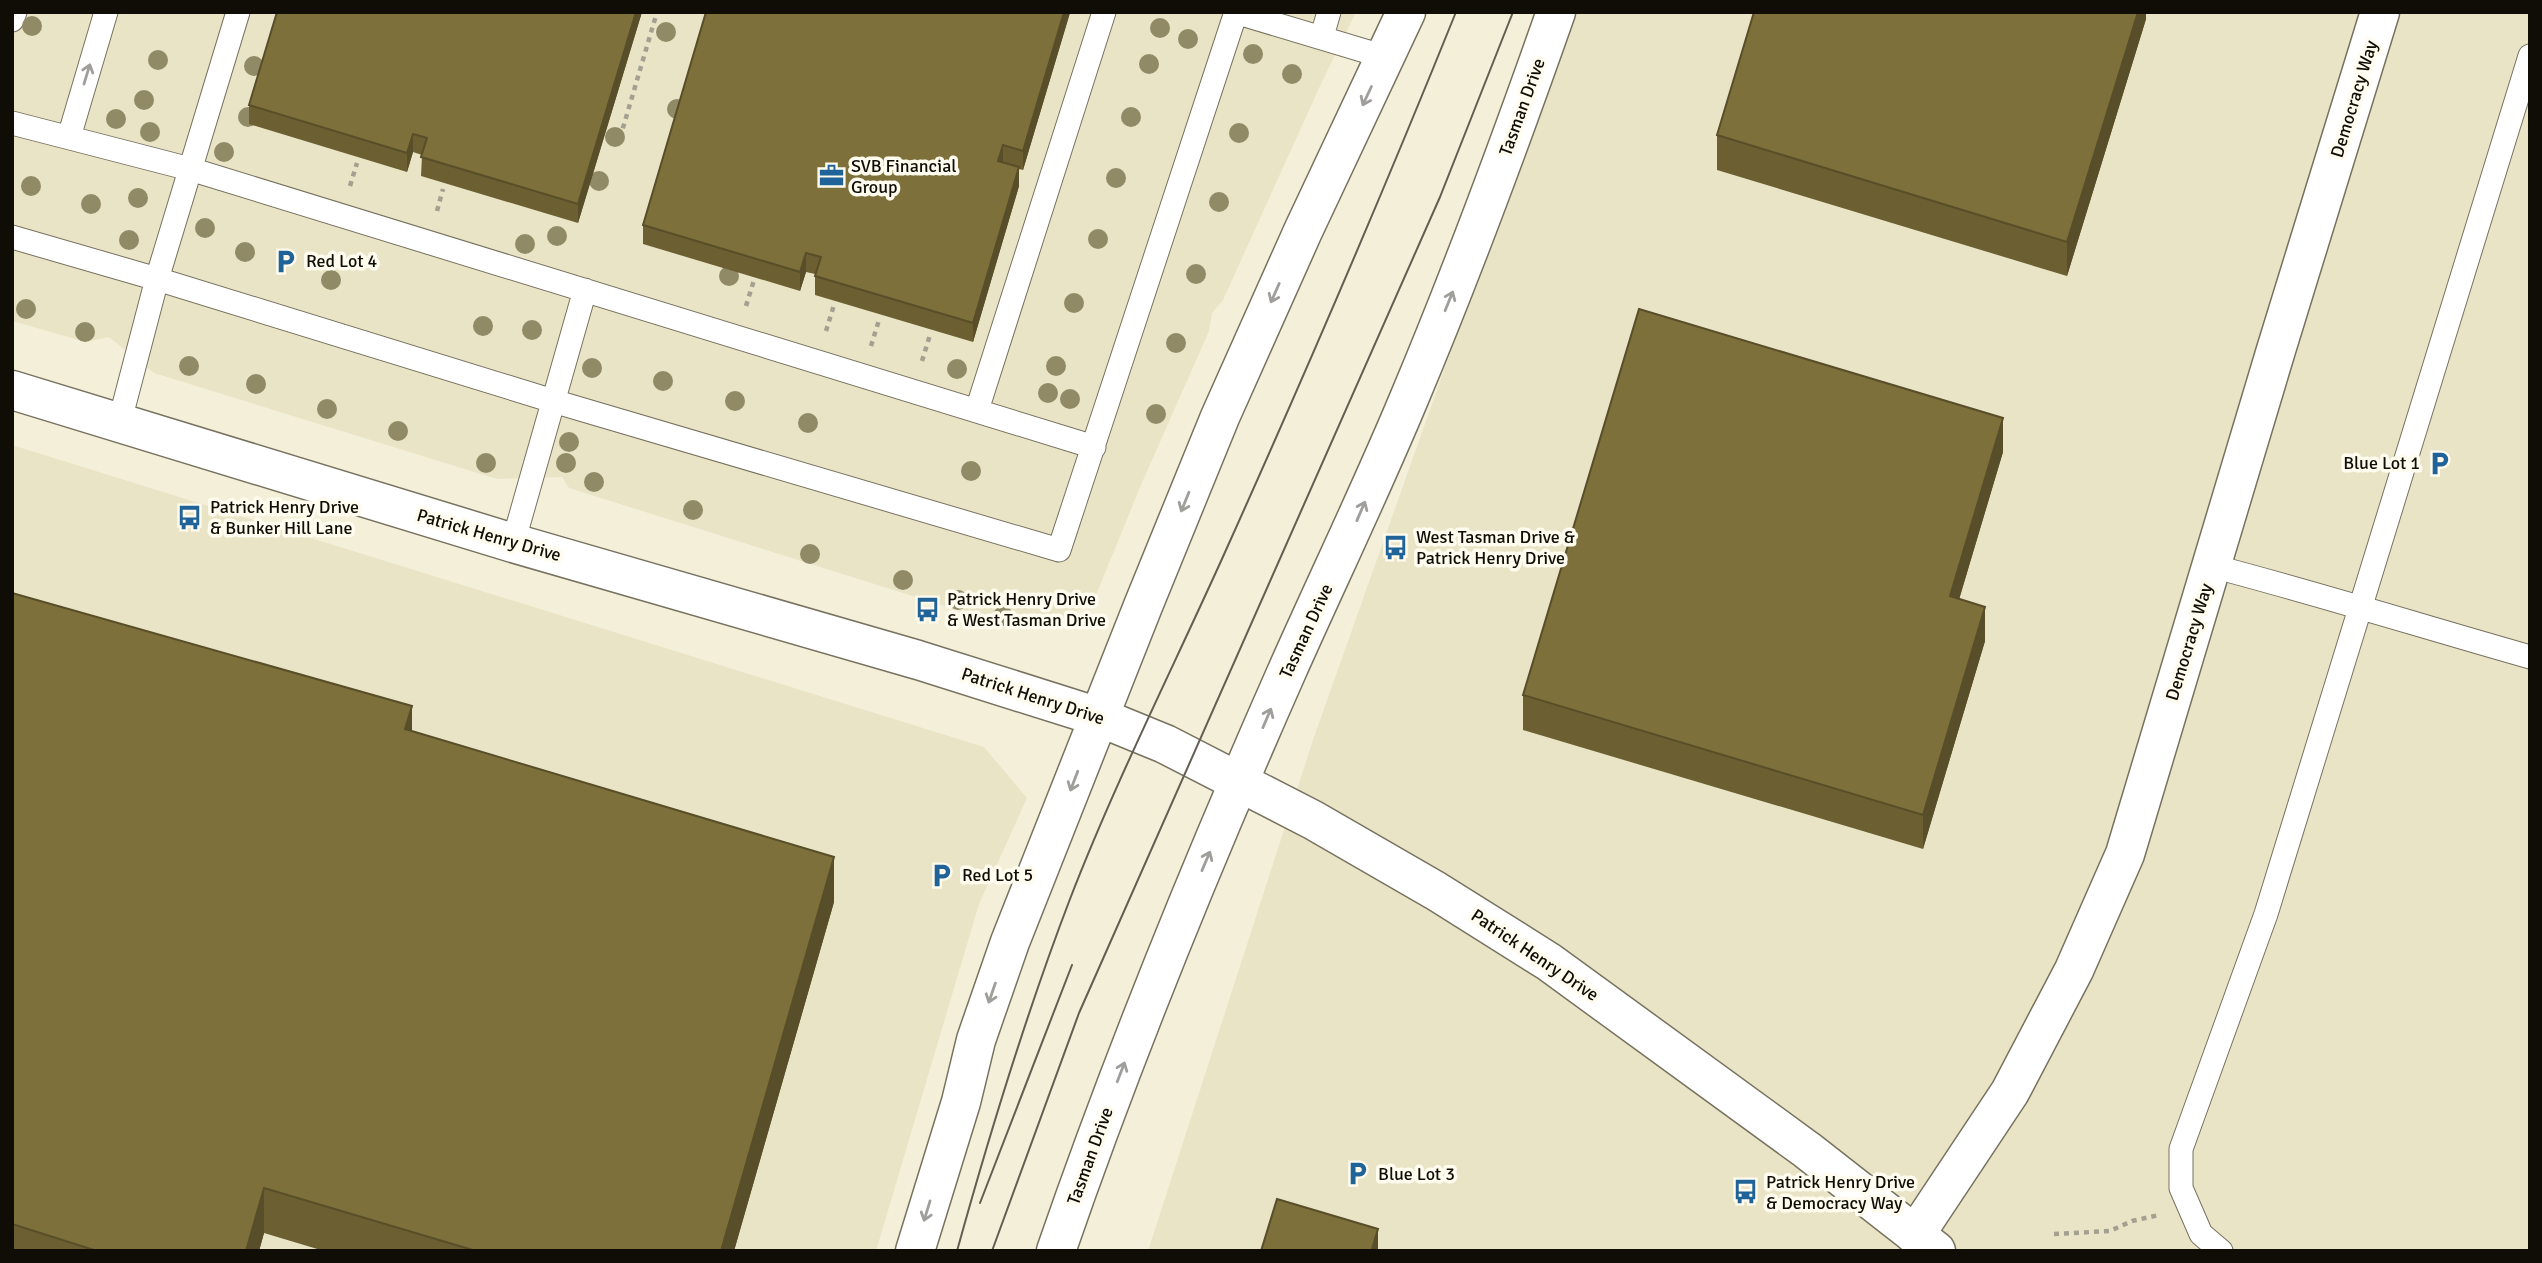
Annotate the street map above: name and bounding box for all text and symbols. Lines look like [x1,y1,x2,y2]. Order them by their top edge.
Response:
street label: Democracy Way [2326,37,2382,160]
street label: Tasman Drive [1494,55,1550,159]
one-way arrow [82,64,95,86]
one-way arrow [1359,85,1373,106]
place label: SVB Financial Group [851,155,957,198]
office icon: SVB Financial Group [817,162,845,190]
parking icon: Red Lot 4 [272,247,300,275]
place label: Red Lot 4 [306,250,377,272]
one-way arrow [1268,282,1281,303]
one-way arrow [1443,291,1456,313]
parking icon: Blue Lot 1 [2426,449,2454,477]
place label: Blue Lot 1 [2343,452,2420,474]
one-way arrow [1178,491,1191,512]
place label: Patrick Henry Drive & Bunker Hill Lane [210,496,359,539]
one-way arrow [1355,501,1368,522]
bus stop icon: Patrick Henry Drive & Bunker Hill Lane [176,503,204,531]
street label: Patrick Henry Drive [414,504,564,566]
place label: West Tasman Drive & Patrick Henry Drive [1416,526,1575,569]
bus stop icon: West Tasman Drive & Patrick Henry Drive [1382,533,1410,561]
street label: Tasman Drive [1274,580,1338,682]
street label: Democracy Way [2161,580,2217,703]
place label: Patrick Henry Drive & West Tasman Drive [947,588,1106,631]
bus stop icon: Patrick Henry Drive & West Tasman Drive [913,595,941,623]
street label: Patrick Henry Drive [959,663,1107,729]
one-way arrow [1262,708,1275,730]
one-way arrow [1067,769,1080,791]
one-way arrow [1201,850,1214,872]
parking icon: Red Lot 5 [928,861,956,889]
place label: Red Lot 5 [962,864,1033,886]
street label: Patrick Henry Drive [1467,904,1603,1006]
one-way arrow [985,981,997,1003]
one-way arrow [1116,1061,1129,1083]
street label: Tasman Drive [1062,1104,1118,1208]
parking icon: Blue Lot 3 [1344,1160,1372,1188]
place label: Blue Lot 3 [1378,1163,1455,1185]
place label: Patrick Henry Drive & Democracy Way [1766,1171,1915,1214]
bus stop icon: Patrick Henry Drive & Democracy Way [1732,1178,1760,1206]
one-way arrow [919,1199,932,1221]

